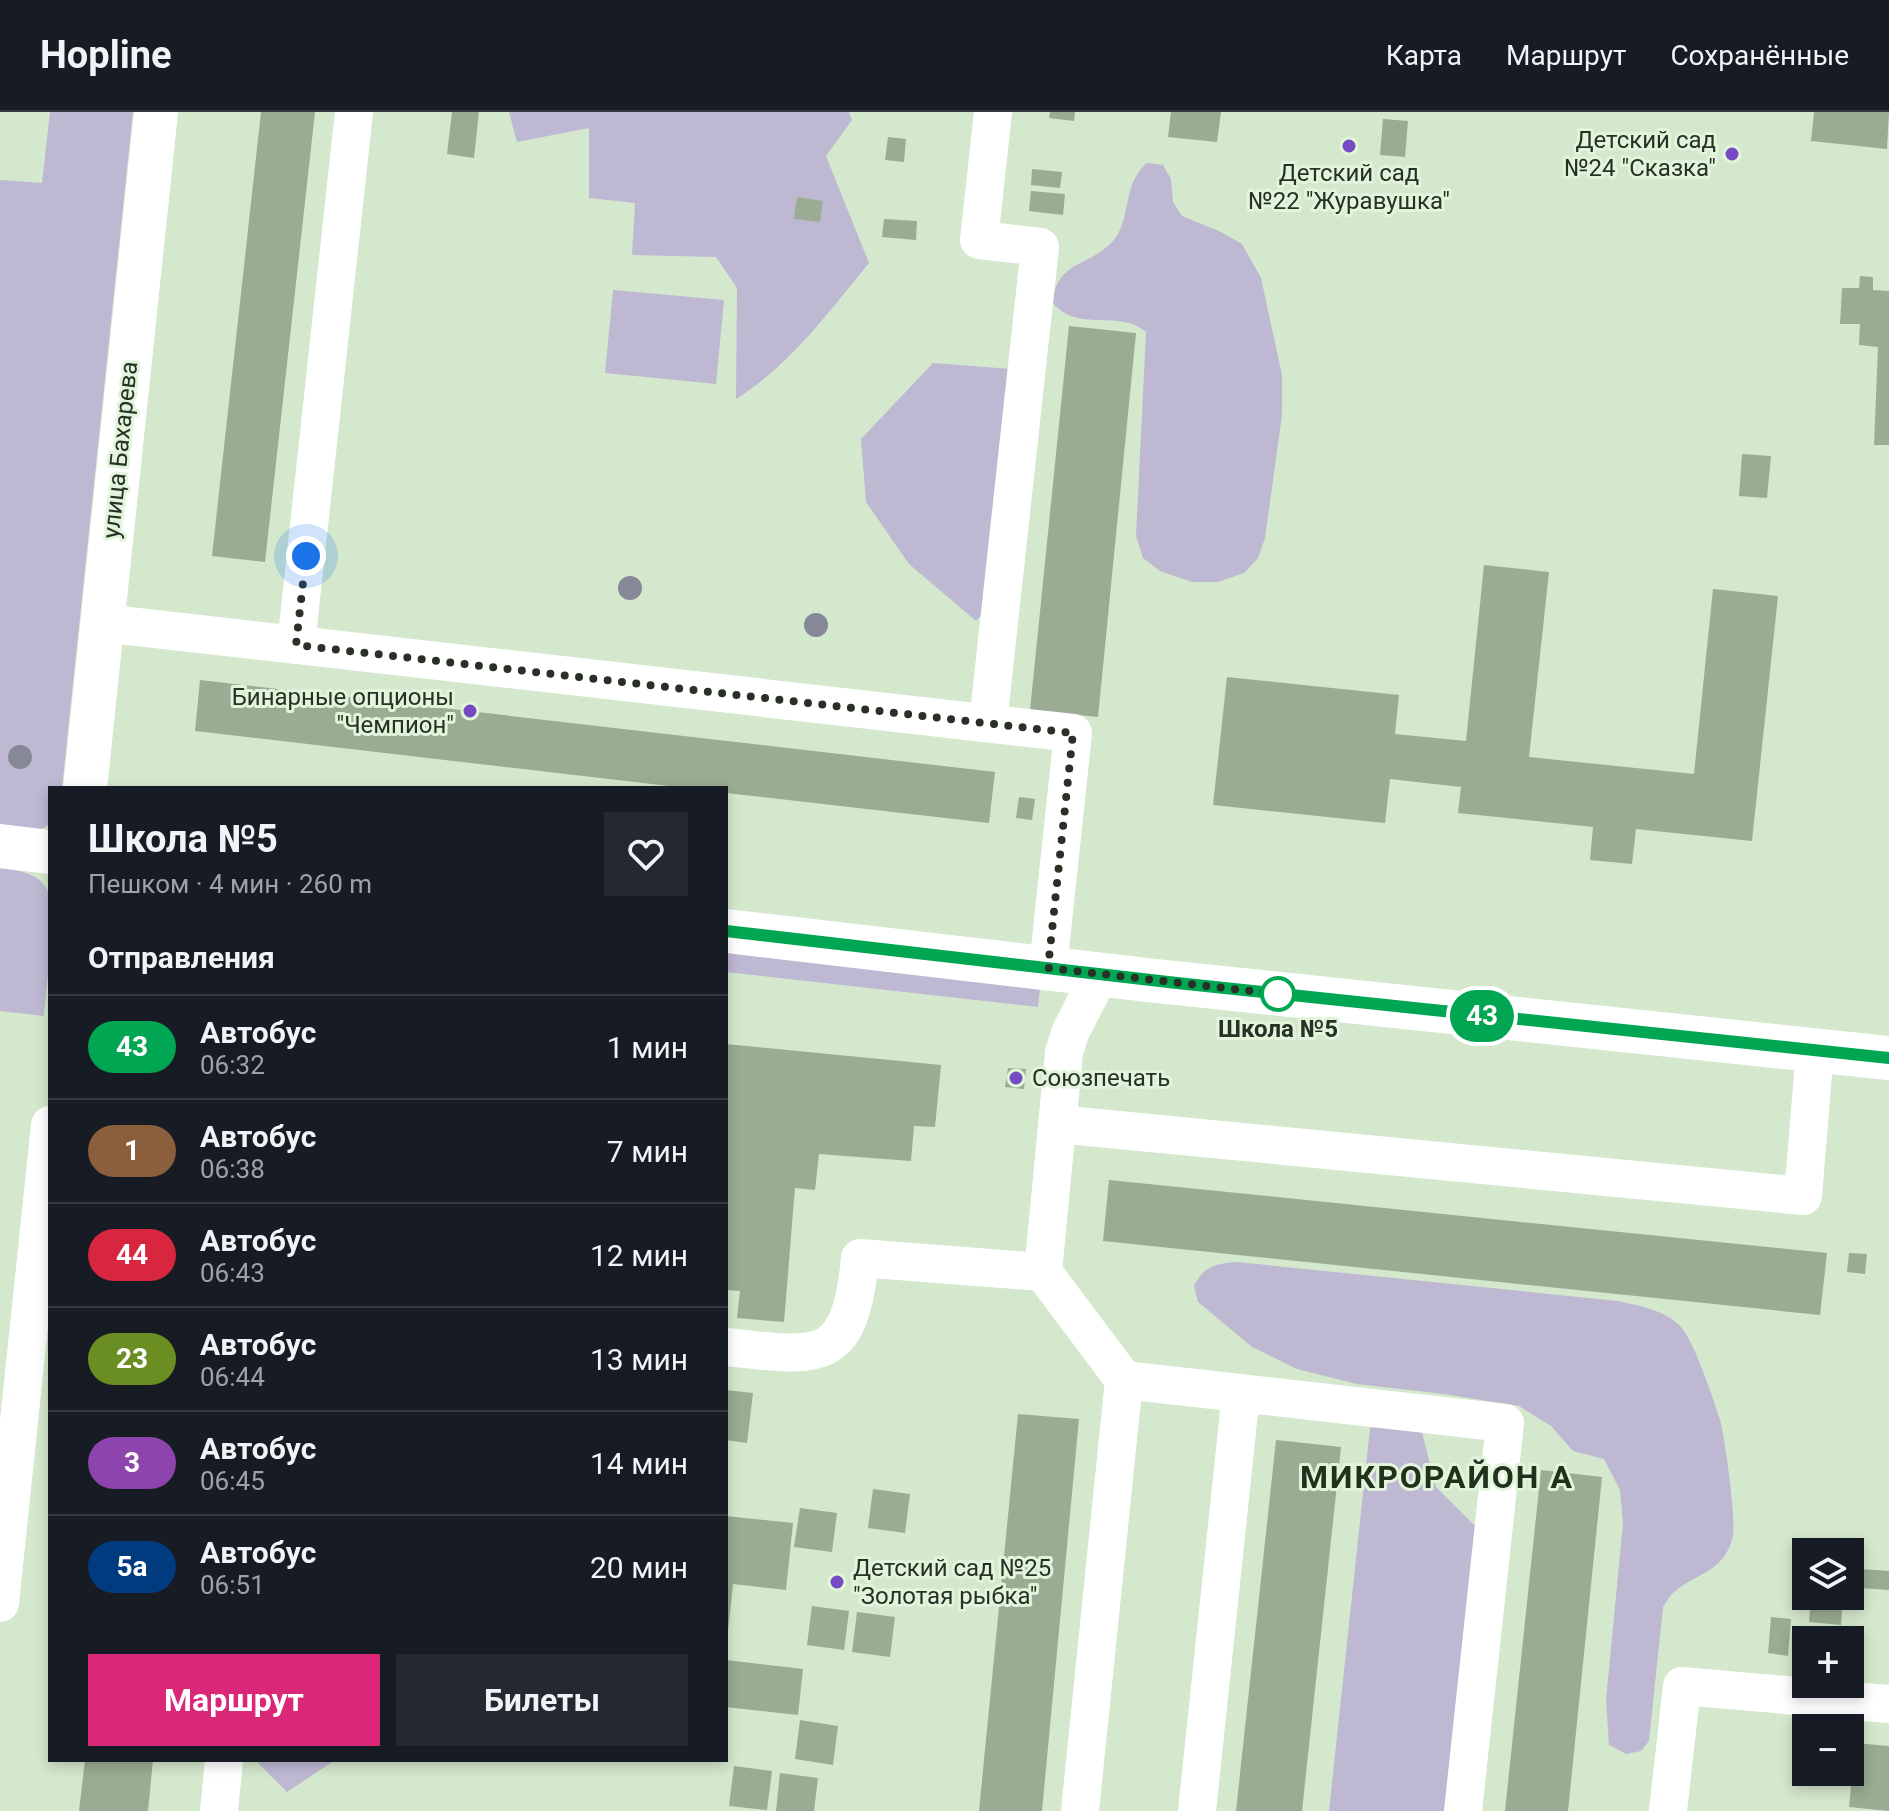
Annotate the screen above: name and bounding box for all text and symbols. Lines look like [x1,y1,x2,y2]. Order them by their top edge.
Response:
text: Hopline [40,33,172,77]
text: Карта [1386,39,1462,72]
text: Маршрут [1506,39,1626,72]
text: Сохранённые [1670,39,1849,72]
place label: Детский сад №24 "Сказка" [1564,126,1716,182]
marker: Детский сад №22 "Журавушка" [1340,137,1358,155]
marker: Детский сад №24 "Сказка" [1723,145,1741,163]
place label: Детский сад №22 "Журавушка" [1248,159,1450,215]
street label: улица Бахарева [97,360,143,540]
your location [286,536,326,576]
place label: Бинарные опционы "Чемпион" [232,683,454,739]
marker: Бинарные опционы "Чемпион" [461,702,479,720]
button: heart [604,812,688,896]
text: Школа №5 [88,817,278,861]
text: Пешком · 4 мин · 260 m [88,869,372,899]
text: Отправления [88,940,275,975]
marker: Школа №5 [1261,977,1295,1011]
line badge: 43 [1446,990,1518,1042]
text: 43 [1466,999,1498,1032]
text: Автобус [200,1015,316,1050]
place label: Школа №5 [1218,1015,1338,1043]
text: 43 [116,1030,148,1063]
text: 1 мин [607,1030,688,1065]
text: 06:32 [200,1050,265,1080]
place label: Союзпечать [1032,1064,1170,1092]
marker: Союзпечать [1007,1069,1025,1087]
text: Автобус [200,1119,316,1154]
text: 1 [124,1134,140,1167]
text: 7 мин [607,1134,688,1169]
text: 06:38 [200,1154,265,1184]
text: Автобус [200,1223,316,1258]
text: 44 [116,1238,148,1271]
text: 12 мин [590,1238,688,1273]
text: 06:43 [200,1258,265,1288]
text: Автобус [200,1327,316,1362]
text: 23 [116,1342,148,1375]
text: 13 мин [590,1342,688,1377]
text: 06:44 [200,1362,265,1392]
text: Автобус [200,1431,316,1466]
text: 3 [124,1446,140,1479]
text: 14 мин [590,1446,688,1481]
district label: МИКРОРАЙОН А [1300,1458,1574,1496]
text: 06:45 [200,1466,265,1496]
text: Автобус [200,1535,316,1570]
map controls [1792,1538,1864,1786]
button: layers [1792,1538,1864,1610]
text: 5а [116,1550,148,1583]
text: 20 мин [590,1550,688,1585]
place label: Детский сад №25 "Золотая рыбка" [853,1554,1051,1610]
text: 06:51 [200,1570,265,1600]
marker: Детский сад №25 "Золотая рыбка" [828,1573,846,1591]
button: + [1792,1626,1864,1698]
button: Маршрут [88,1654,380,1746]
button: Билеты [396,1654,688,1746]
button: − [1792,1714,1864,1786]

